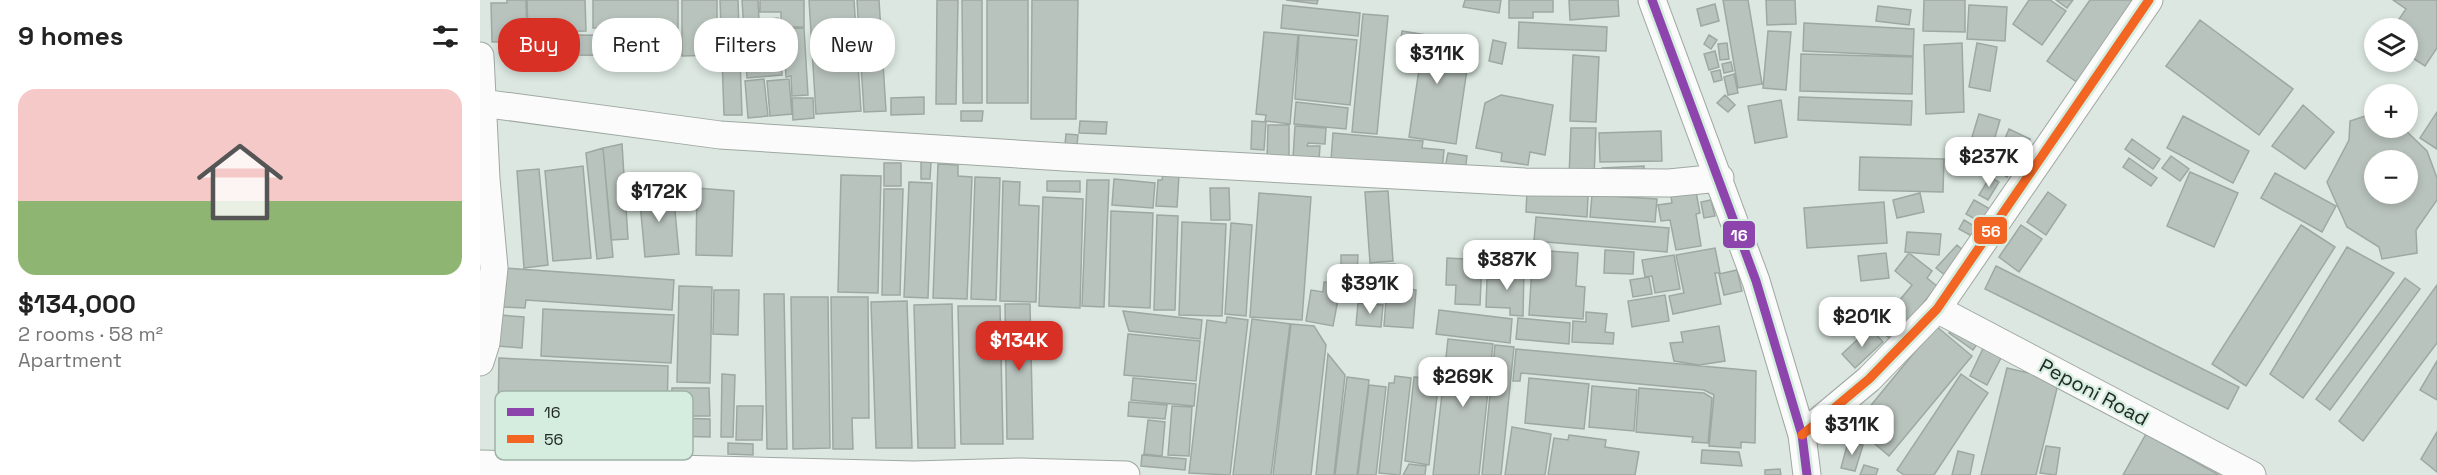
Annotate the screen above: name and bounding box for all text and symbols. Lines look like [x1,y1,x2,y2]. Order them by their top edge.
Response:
chip: Buy [498,18,580,72]
chip: Rent [592,18,682,72]
chip: Filters [694,18,798,72]
chip: New [810,18,895,72]
map controls [2364,18,2418,204]
button: layers [2364,18,2418,72]
text: 9 homes [18,19,123,53]
icon: filters [429,20,462,53]
pin: $311K [1395,34,1479,85]
text: $311K [1410,40,1464,66]
button: + [2364,84,2418,138]
icon: home [186,128,294,236]
pin: $237K [1947,137,2031,188]
text: $237K [1959,143,2019,169]
button: − [2364,150,2418,204]
pin: $172K [617,172,701,223]
text: $172K [631,178,687,204]
line badge: 56 [1973,216,2008,245]
line badge: 16 [1722,220,1756,249]
text: 56 [1981,221,2001,242]
text: 16 [1730,225,1748,246]
pin: $387K [1465,240,1549,291]
text: $387K [1477,246,1537,272]
pin: $391K [1328,264,1412,315]
text: $391K [1341,270,1399,296]
text: $134,000 [18,287,136,321]
pin: $201K [1820,297,1904,348]
text: $201K [1833,303,1891,329]
text: 2 rooms · 58 m² [18,321,163,347]
pin: $134K [977,321,1061,372]
text: $134K [990,327,1048,353]
text: Apartment [18,347,122,373]
street label: Peponi Road [2035,352,2153,432]
pin: $269K [1421,357,1505,408]
text: $269K [1432,363,1494,389]
legend [495,391,693,460]
text: 16 [544,402,560,423]
pin: $311K [1810,405,1894,456]
text: $311K [1825,411,1879,437]
text: 56 [544,429,563,450]

